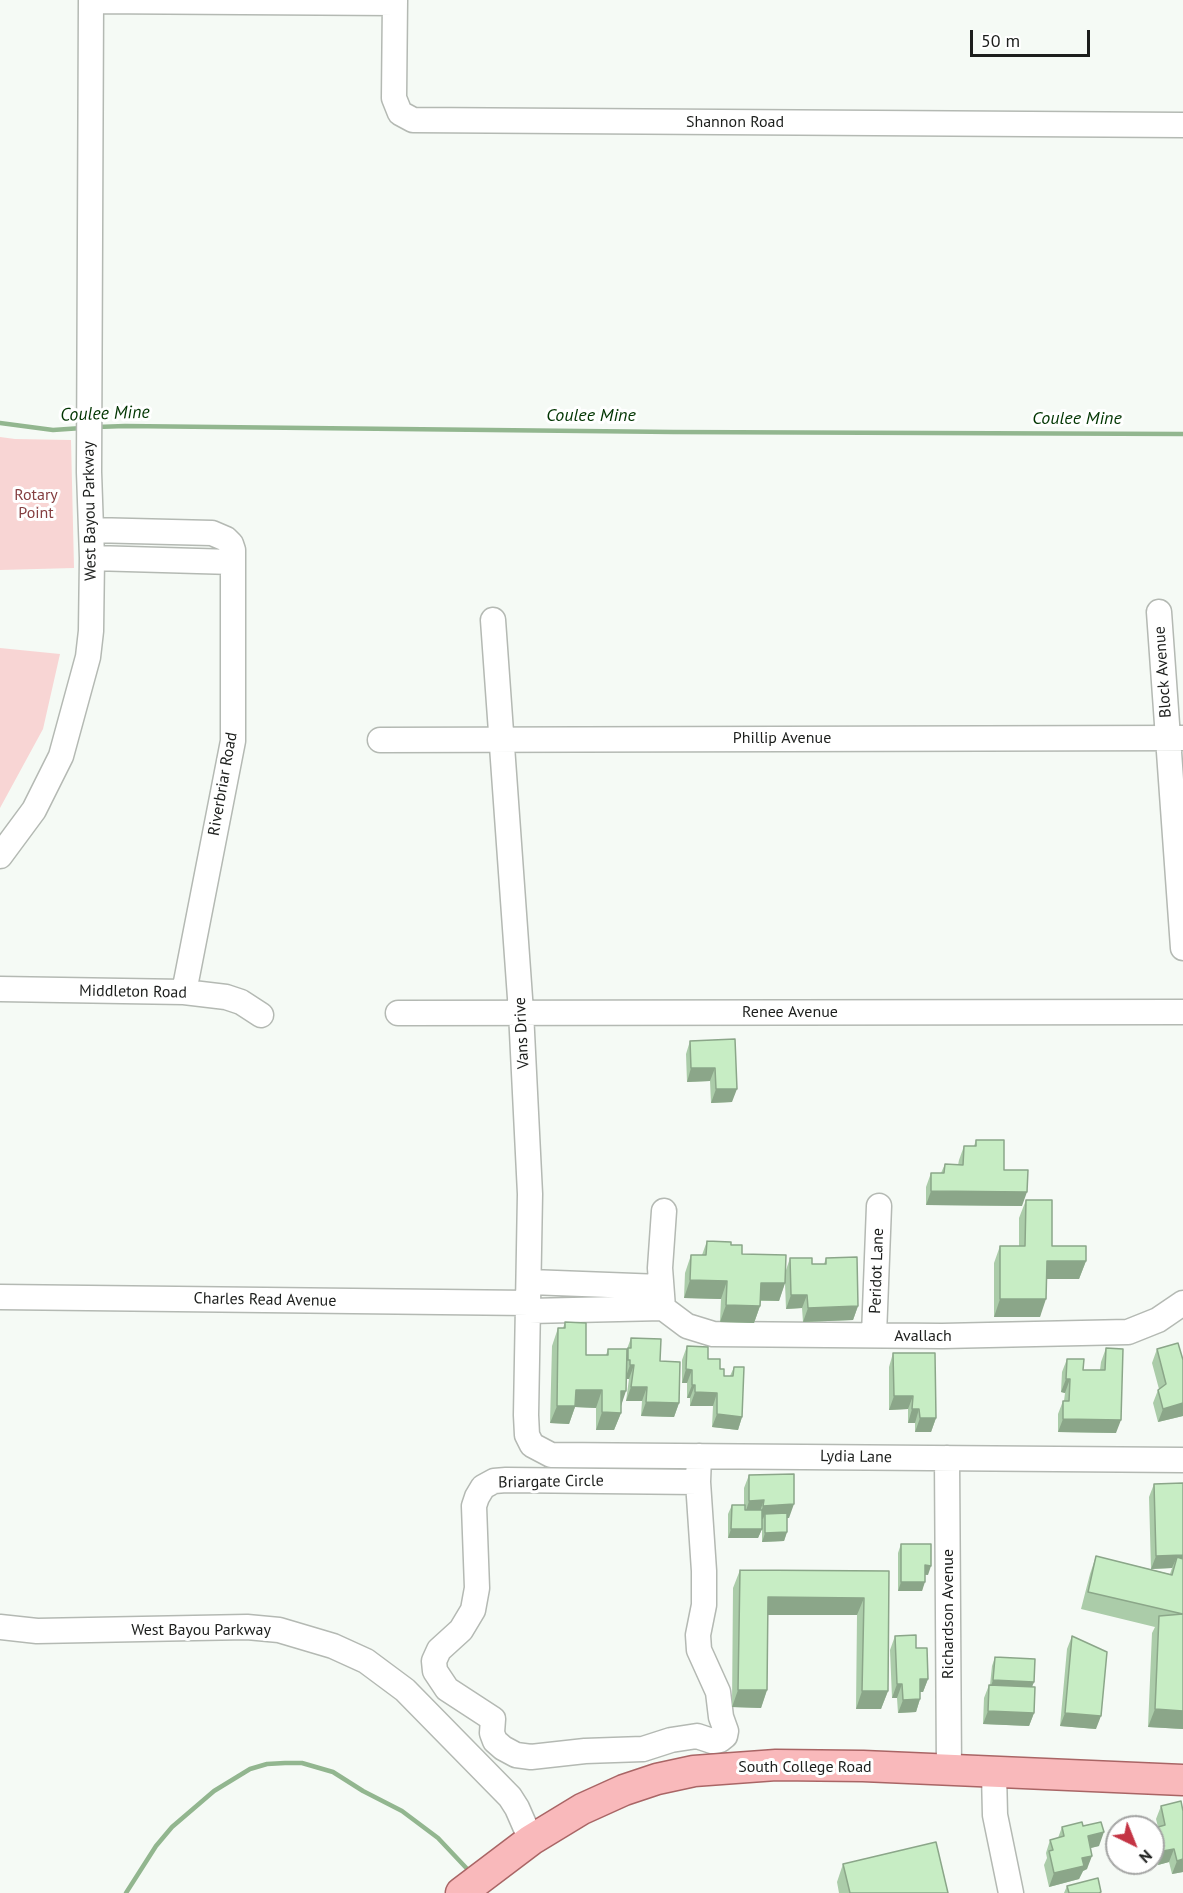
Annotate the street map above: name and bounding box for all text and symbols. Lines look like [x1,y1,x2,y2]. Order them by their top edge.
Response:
scale bar [973,18,1093,56]
text: 50 m [981,29,1020,52]
street label: Shannon Road [686,112,784,132]
water label: Coulee Mine [60,402,150,426]
water label: Coulee Mine [546,405,636,427]
water label: Coulee Mine [1032,408,1122,430]
street label: West Bayou Parkway [79,441,101,581]
park label: Rotary Point [14,485,58,523]
street label: Block Avenue [1150,626,1176,718]
street label: Phillip Avenue [733,728,831,748]
street label: Riverbriar Road [204,731,242,837]
street label: Middleton Road [79,981,187,1003]
street label: Vans Drive [511,997,533,1069]
street label: Renee Avenue [742,1002,838,1022]
street label: Peridot Lane [866,1228,888,1314]
street label: Charles Read Avenue [193,1289,337,1311]
street label: Avallach [894,1326,952,1346]
street label: Lydia Lane [820,1447,892,1467]
street label: Briargate Circle [498,1471,604,1493]
street label: Richardson Avenue [938,1549,958,1679]
street label: West Bayou Parkway [131,1620,271,1640]
street label: South College Road [738,1757,872,1777]
north arrow [1105,1815,1165,1875]
text: N [1135,1846,1157,1868]

